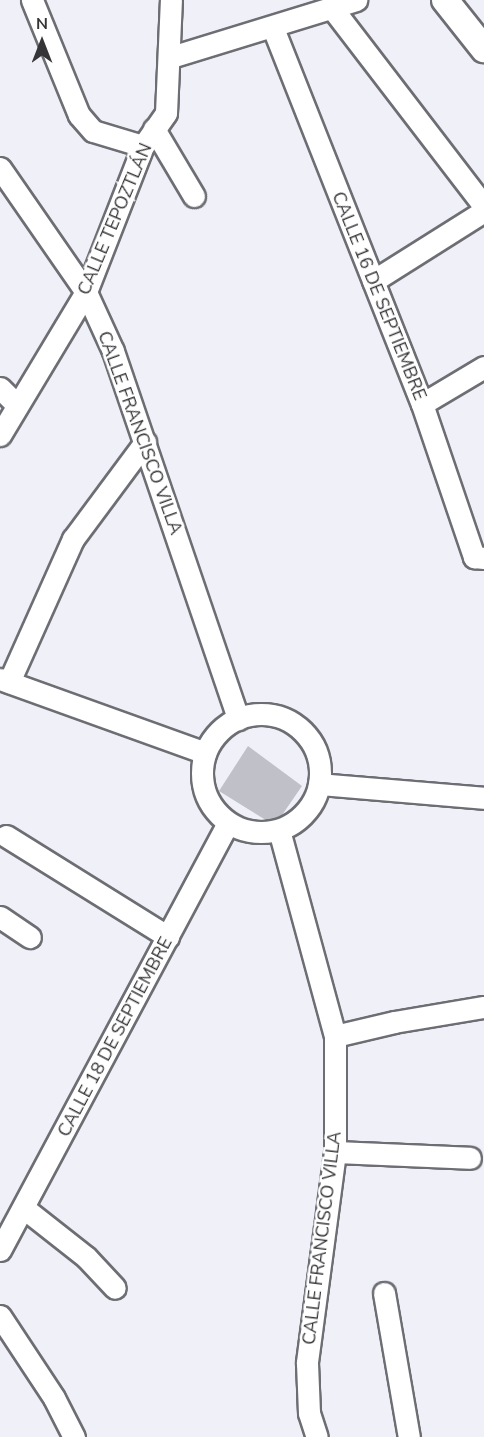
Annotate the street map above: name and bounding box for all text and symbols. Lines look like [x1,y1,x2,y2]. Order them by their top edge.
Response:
north arrow [12,12,72,72]
text: N [36,13,48,35]
street label: CALLE TEPOZTLÁN [73,140,157,298]
street label: CALLE 16 DE SEPTIEMBRE [327,189,431,403]
street label: CALLE FRANCISCO VILLA [93,328,187,538]
street label: CALLE 18 DE SEPTIEMBRE [53,934,177,1140]
street label: CALLE FRANCISCO VILLA [298,1130,346,1346]

